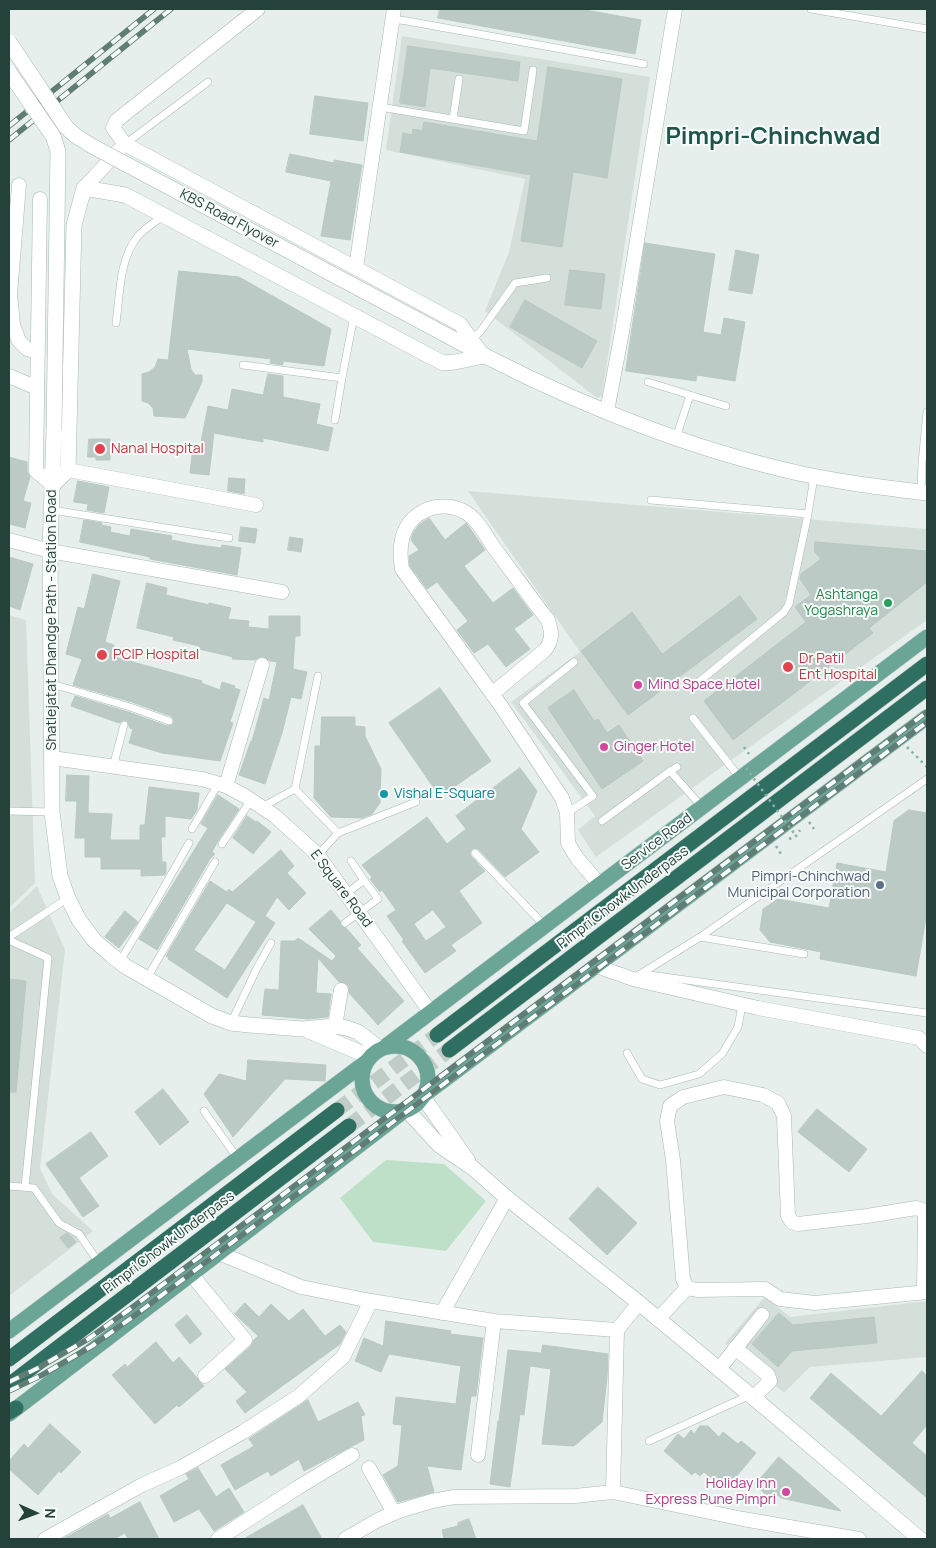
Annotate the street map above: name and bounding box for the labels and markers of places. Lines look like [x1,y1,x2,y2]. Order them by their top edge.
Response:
place label: Nanal Hospital [111,441,204,457]
marker: Nanal Hospital [93,442,107,456]
place label: Ashtanga Yogashraya [804,587,878,620]
marker: Ashtanga Yogashraya [882,597,894,609]
place label: PCIP Hospital [113,647,199,663]
marker: PCIP Hospital [95,648,109,662]
place label: Dr Patil Ent Hospital [799,651,877,684]
marker: Dr Patil Ent Hospital [781,660,795,674]
place label: Mind Space Hotel [648,677,760,693]
marker: Mind Space Hotel [632,679,644,691]
place label: Ginger Hotel [614,739,694,755]
marker: Ginger Hotel [598,741,610,753]
place label: Vishal E-Square [394,786,495,802]
marker: Vishal E-Square [378,788,390,800]
place label: Pimpri-Chinchwad Municipal Corporation [727,869,870,902]
marker: Pimpri-Chinchwad Municipal Corporation [874,879,886,891]
place label: Holiday Inn Express Pune Pimpri [646,1476,776,1508]
marker: Holiday Inn Express Pune Pimpri [780,1486,792,1498]

